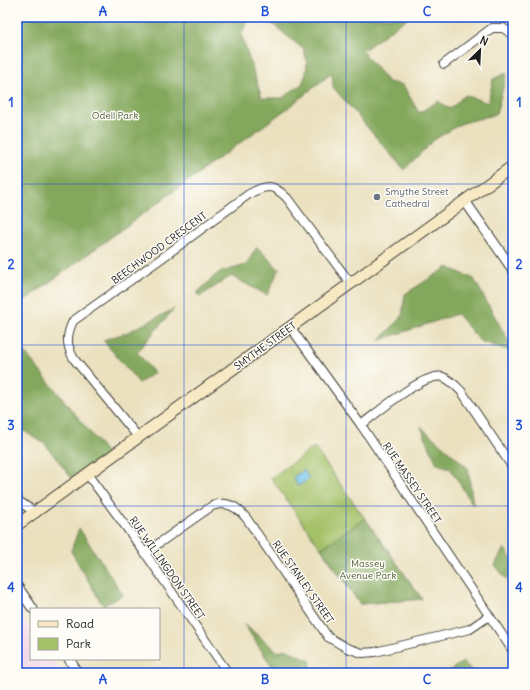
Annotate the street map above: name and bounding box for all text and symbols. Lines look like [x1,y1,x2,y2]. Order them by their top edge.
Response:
text: A [99,3,108,20]
text: B [261,3,270,20]
text: C [423,3,432,20]
north arrow [460,30,500,70]
text: N [478,33,490,49]
text: 1 [8,94,14,111]
text: 1 [516,94,522,111]
park label: Odell Park [92,109,138,122]
place label: Smythe Street Cathedral [385,185,449,210]
marker: Smythe Street Cathedral [372,192,382,202]
street label: BEECHWOOD CRESCENT [109,209,209,287]
text: 2 [7,256,15,273]
text: 2 [515,256,523,273]
street label: SMYTHE STREET [231,319,299,373]
text: 3 [7,417,15,434]
text: 3 [515,417,523,434]
street label: RUE MASSEY STREET [380,440,444,526]
street label: RUE WILLINGDON STREET [127,514,207,622]
street label: RUE STANLEY STREET [269,538,337,626]
park label: Massey Avenue Park [340,557,396,582]
text: 4 [7,579,15,596]
text: 4 [515,579,523,596]
legend [30,608,160,660]
text: Road [66,616,94,631]
text: Park [66,636,91,651]
text: A [99,671,108,688]
text: B [261,671,270,688]
text: C [423,671,432,688]

